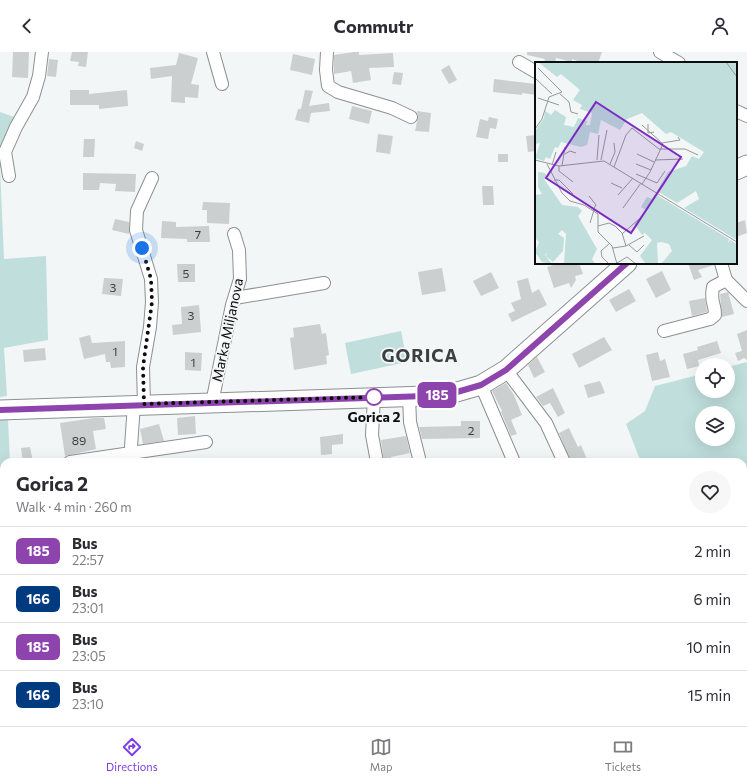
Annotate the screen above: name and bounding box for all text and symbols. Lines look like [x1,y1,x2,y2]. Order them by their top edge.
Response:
icon: back [16,15,38,37]
text: Commutr [334,15,413,37]
icon: person [709,15,731,37]
inset map [535,62,737,264]
house number: 7 [195,227,201,241]
your location [132,238,152,258]
house number: 5 [183,266,190,280]
street label: Marka Miljanova [208,277,246,383]
house number: 3 [110,280,117,294]
house number: 3 [188,308,195,322]
house number: 1 [112,344,118,358]
district label: GORICA [381,344,459,366]
house number: 1 [190,355,196,369]
map controls [695,358,735,446]
button: locate [695,358,735,398]
line badge: 185 [414,382,460,408]
text: 185 [425,386,449,403]
marker: Gorica 2 [365,388,383,406]
button: layers [695,406,735,446]
place label: Gorica 2 [347,408,401,425]
house number: 2 [468,423,475,437]
house number: 89 [72,433,86,447]
button: heart [689,471,731,513]
text: Gorica 2 [16,472,88,495]
text: Walk · 4 min · 260 m [16,499,132,515]
text: Bus [72,534,97,552]
text: 185 [26,542,50,559]
text: 2 min [694,542,731,560]
text: 22:57 [72,552,104,568]
text: Bus [72,582,97,600]
text: 166 [26,590,50,607]
text: 6 min [693,590,731,608]
text: 23:01 [72,600,104,616]
text: Bus [72,630,97,648]
text: 185 [26,638,50,655]
text: 10 min [686,638,731,656]
text: 23:05 [72,648,106,664]
text: Bus [72,678,97,696]
text: 166 [26,686,50,703]
text: 15 min [688,686,731,704]
text: 23:10 [72,696,104,712]
tab: Directions [106,736,158,773]
tab: Map [370,736,392,773]
tab: Tickets [605,736,641,773]

